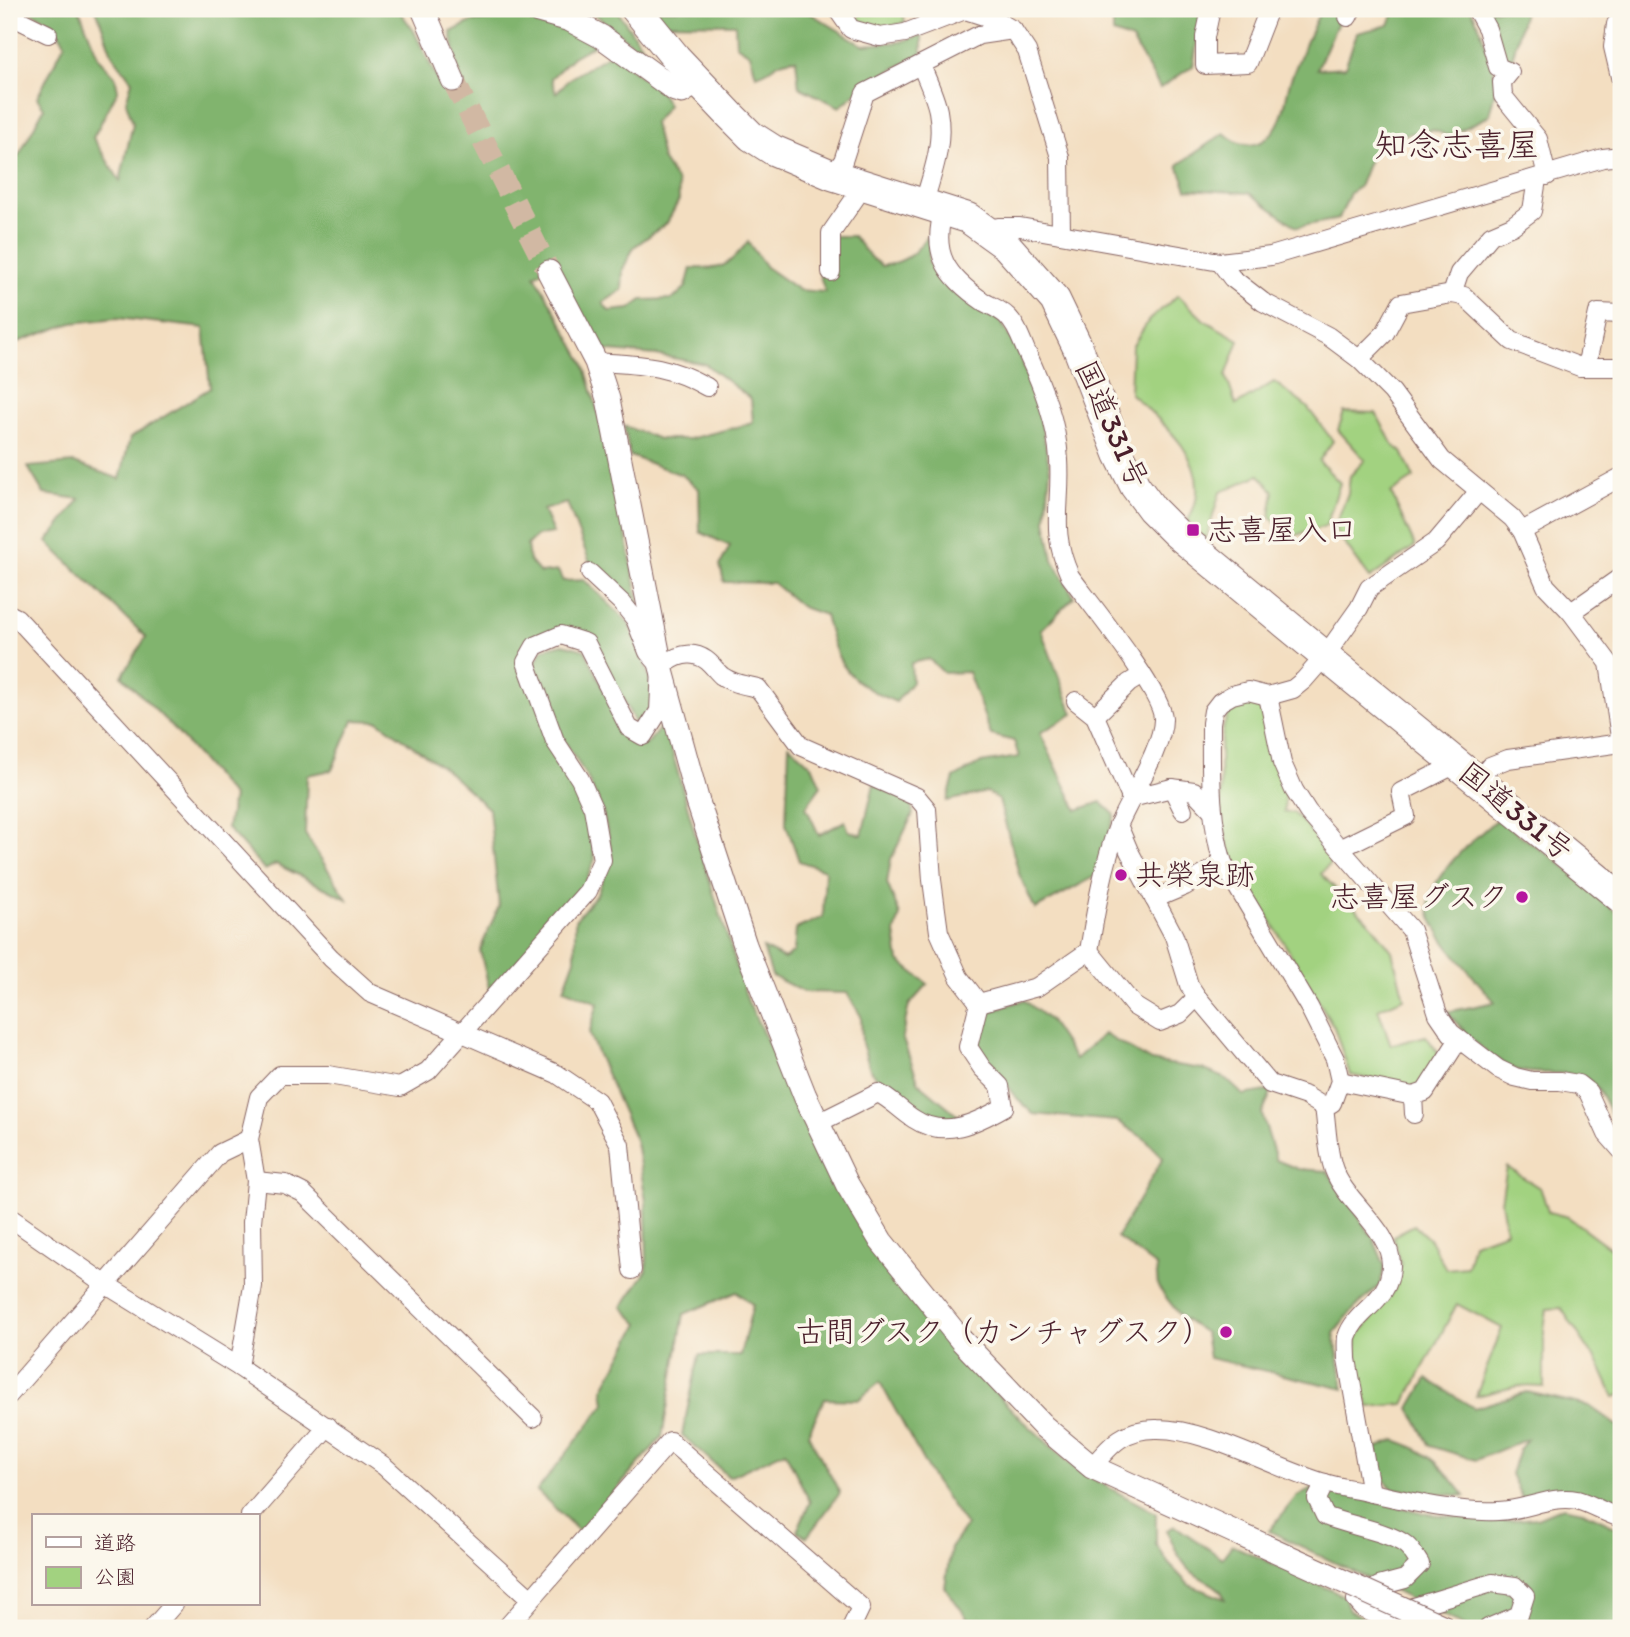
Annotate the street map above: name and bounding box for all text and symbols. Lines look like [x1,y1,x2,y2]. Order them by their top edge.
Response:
district label: 知念志喜屋 [1375,125,1540,164]
street label: 国道331号 [1068,354,1157,494]
place label: 志喜屋入口 [1207,511,1357,548]
marker: 志喜屋入口 [1185,522,1201,538]
street label: 国道331号 [1452,753,1581,868]
place label: 共榮泉跡 [1135,856,1255,893]
marker: 共榮泉跡 [1113,867,1129,883]
place label: 志喜屋グスク [1330,878,1508,915]
marker: 志喜屋グスク [1514,889,1530,905]
place label: 古間グスク（カンチャグスク） [796,1313,1212,1350]
marker: 古間グスク（カンチャグスク） [1218,1324,1234,1340]
legend [32,1514,259,1606]
text: 道路 [94,1530,136,1555]
text: 公園 [94,1564,136,1589]

